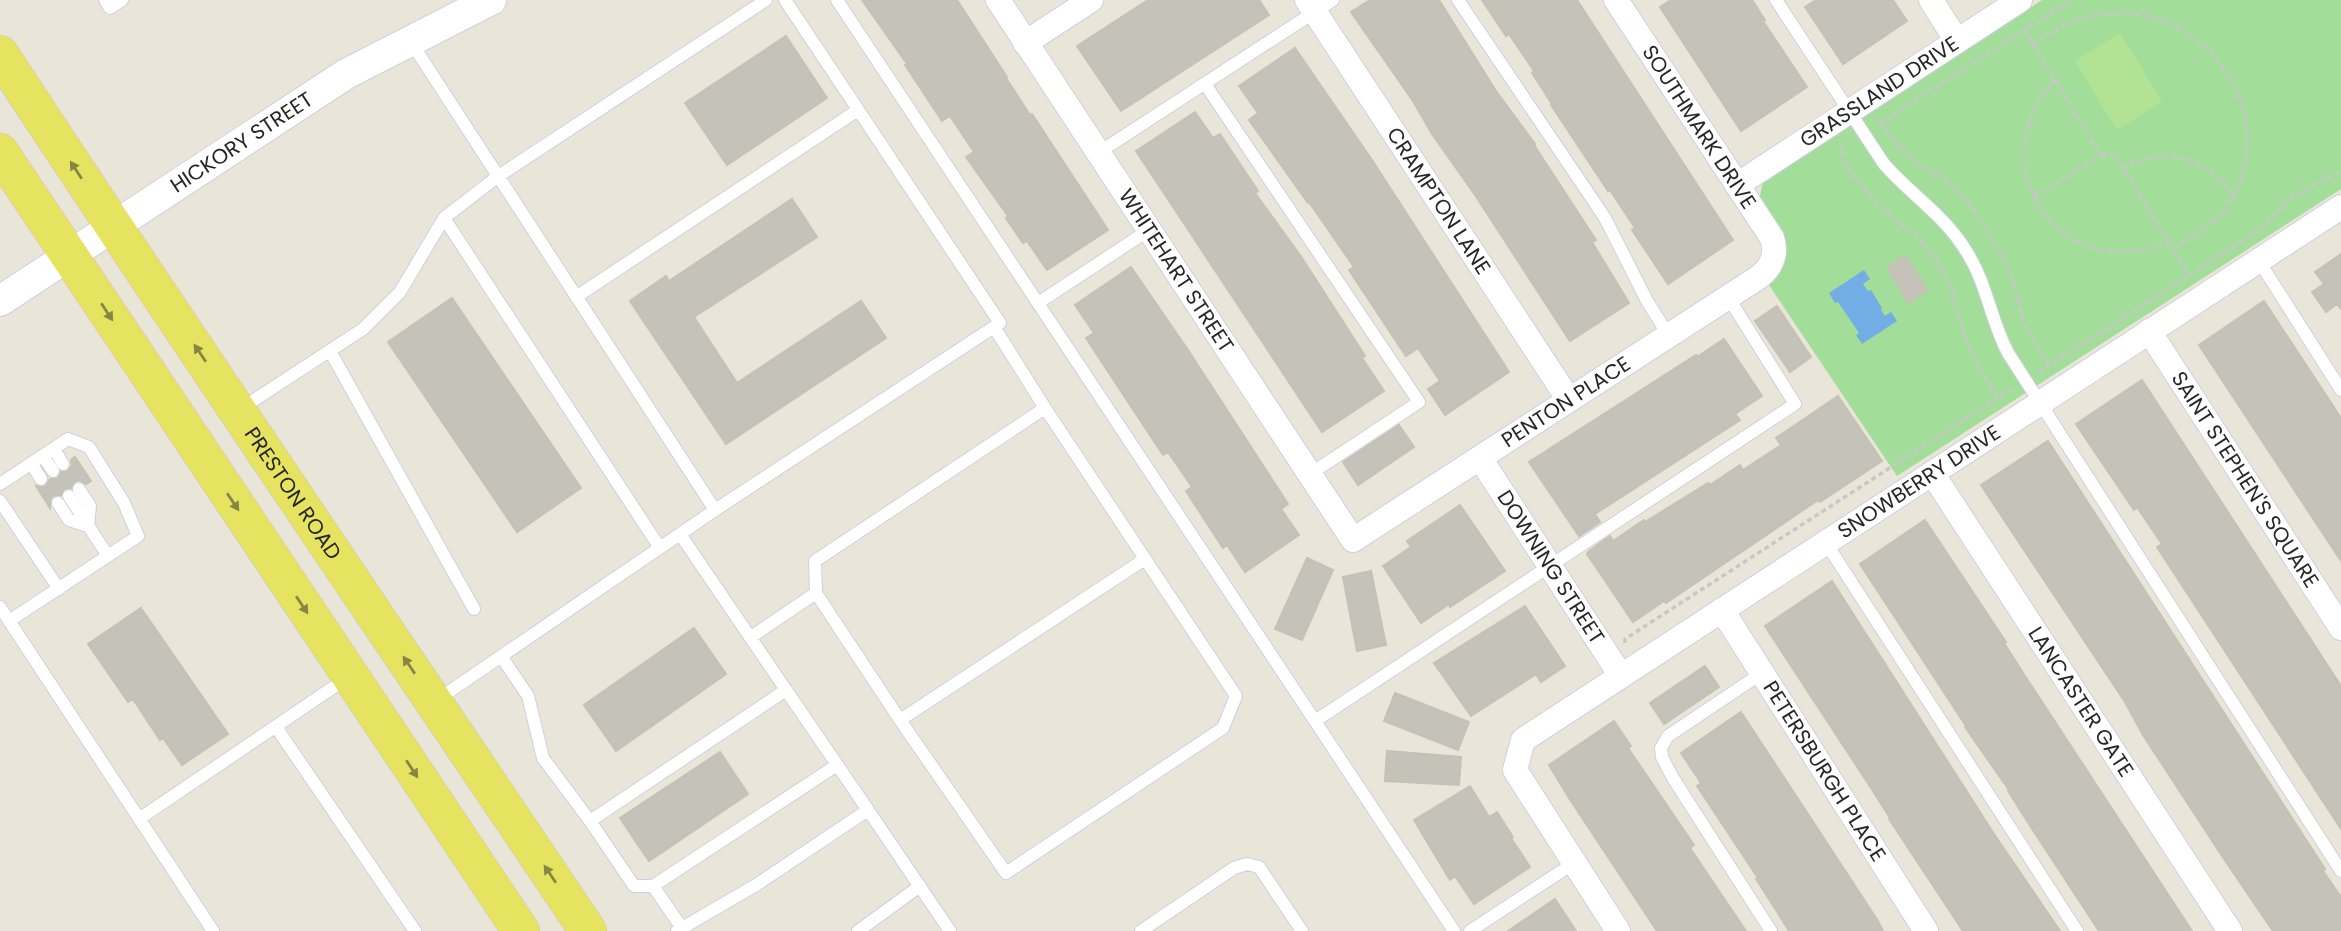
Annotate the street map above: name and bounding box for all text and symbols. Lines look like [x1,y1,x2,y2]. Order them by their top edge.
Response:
street label: GRASSLAND DRIVE [1794,29,1964,154]
street label: SOUTHMARK DRIVE [1636,39,1763,214]
street label: HICKORY STREET [164,85,318,199]
street label: CRAMPTON LANE [1380,121,1498,280]
one-way arrow [69,160,82,179]
street label: WHITEHART STREET [1112,183,1241,358]
one-way arrow [100,303,113,322]
one-way arrow [194,344,207,363]
street label: PENTON PLACE [1496,349,1636,454]
street label: SAINT STEPHEN'S SQUARE [2165,366,2326,593]
street label: SNOWBERRY DRIVE [1832,418,2006,545]
street label: PRESTON ROAD [238,421,348,565]
street label: DOWNING STREET [1491,484,1612,649]
one-way arrow [226,493,240,511]
one-way arrow [295,596,309,614]
street label: LANCASTER GATE [2022,621,2141,782]
one-way arrow [403,655,416,675]
street label: PETERSBURGH PLACE [1757,675,1893,867]
one-way arrow [405,760,418,779]
one-way arrow [543,865,557,883]

